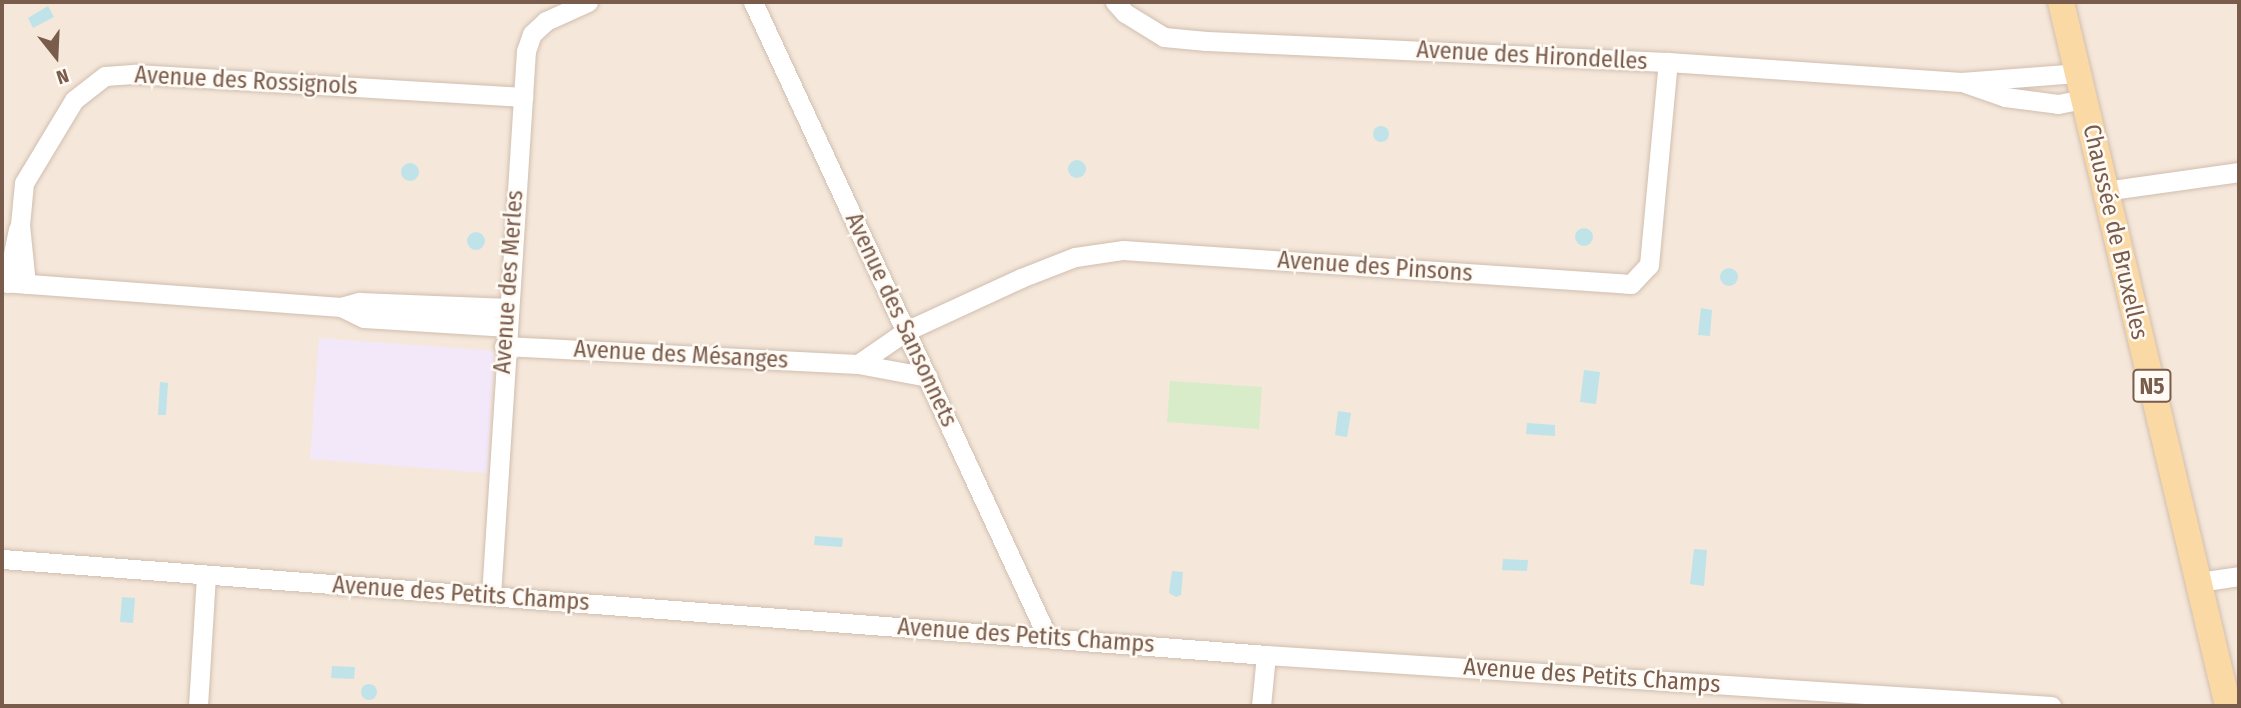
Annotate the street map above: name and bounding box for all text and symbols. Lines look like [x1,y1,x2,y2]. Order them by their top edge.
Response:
north arrow [21,21,91,91]
street label: Avenue des Hirondelles [1416,36,1648,76]
street label: Avenue des Rossignols [134,61,358,101]
text: N [54,64,72,89]
street label: Chaussée de Bruxelles [2076,122,2154,342]
street label: Avenue des Merles [488,189,530,375]
street label: Avenue des Sansonnets [839,208,963,432]
street label: Avenue des Pinsons [1277,246,1473,288]
street label: Avenue des Mésanges [573,335,789,375]
road number: N5 [2131,366,2173,406]
street label: Avenue des Petits Champs [332,571,590,617]
street label: Avenue des Petits Champs [897,613,1155,659]
street label: Avenue des Petits Champs [1463,653,1721,699]

